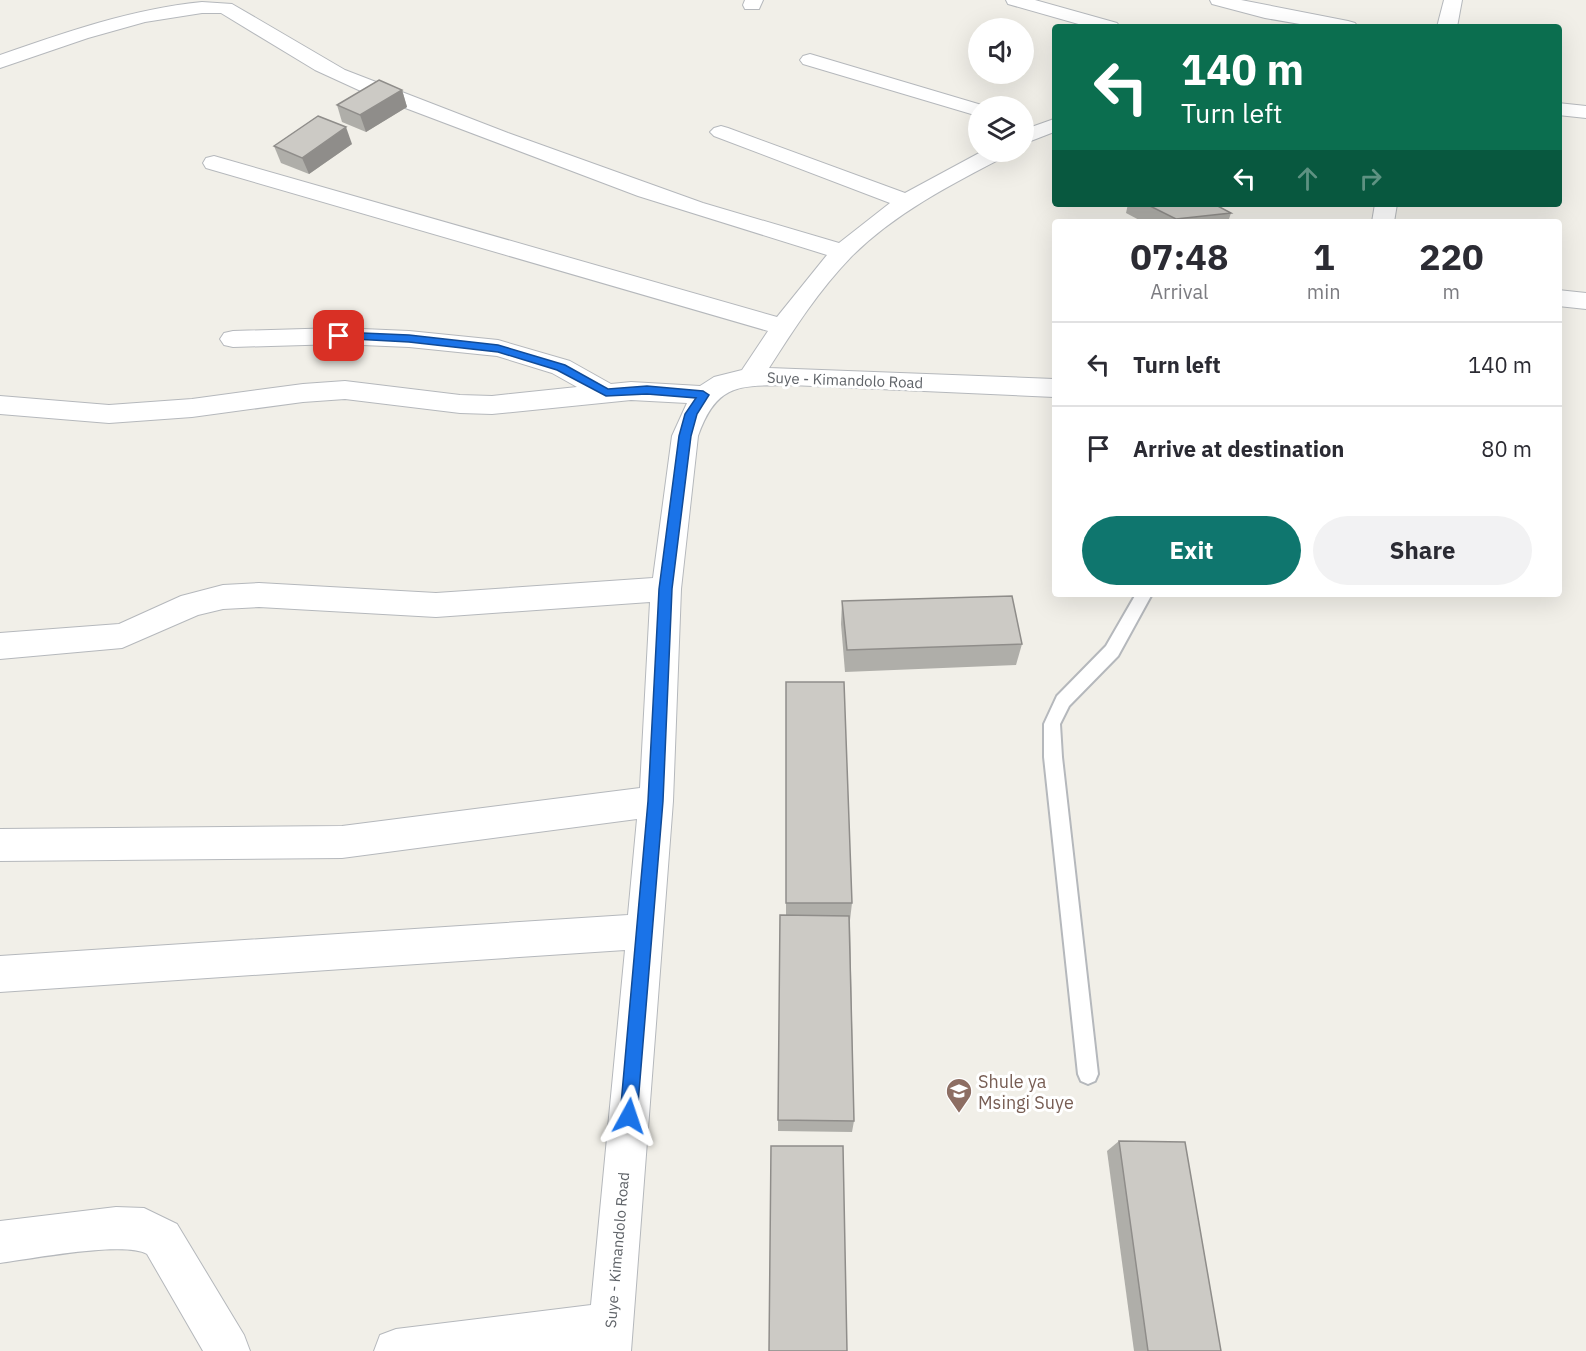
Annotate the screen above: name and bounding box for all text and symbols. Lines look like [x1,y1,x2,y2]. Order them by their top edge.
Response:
map controls [968,18,1034,162]
button: sound [968,18,1034,84]
text: 140 m [1181,42,1304,97]
icon: left [1082,48,1160,126]
text: Turn left [1181,95,1282,130]
button: layers [968,96,1034,162]
icon: left [1228,162,1261,195]
icon: ahead [1291,162,1324,195]
icon: right [1354,162,1387,195]
text: 07:48 [1130,233,1229,280]
text: 1 [1313,233,1335,280]
text: 220 [1419,233,1484,280]
text: Arrival [1150,278,1209,305]
text: min [1307,278,1341,305]
text: m [1443,278,1460,305]
pin [313,310,364,361]
icon: arrive [322,319,355,352]
icon: left [1082,348,1115,381]
text: Turn left [1133,350,1221,379]
text: 140 m [1468,350,1532,379]
street label: Suye - Kimandolo Road [766,368,924,392]
icon: arrive [1082,432,1115,465]
text: Arrive at destination [1133,434,1344,463]
text: 80 m [1481,434,1532,463]
button: Exit [1082,516,1301,585]
button: Share [1313,516,1532,585]
place label: Shule ya Msingi Suye [978,1070,1074,1114]
school or university icon: Shule ya Msingi Suye [944,1076,974,1114]
position arrow [597,1084,661,1148]
street label: Suye - Kimandolo Road [601,1171,633,1329]

